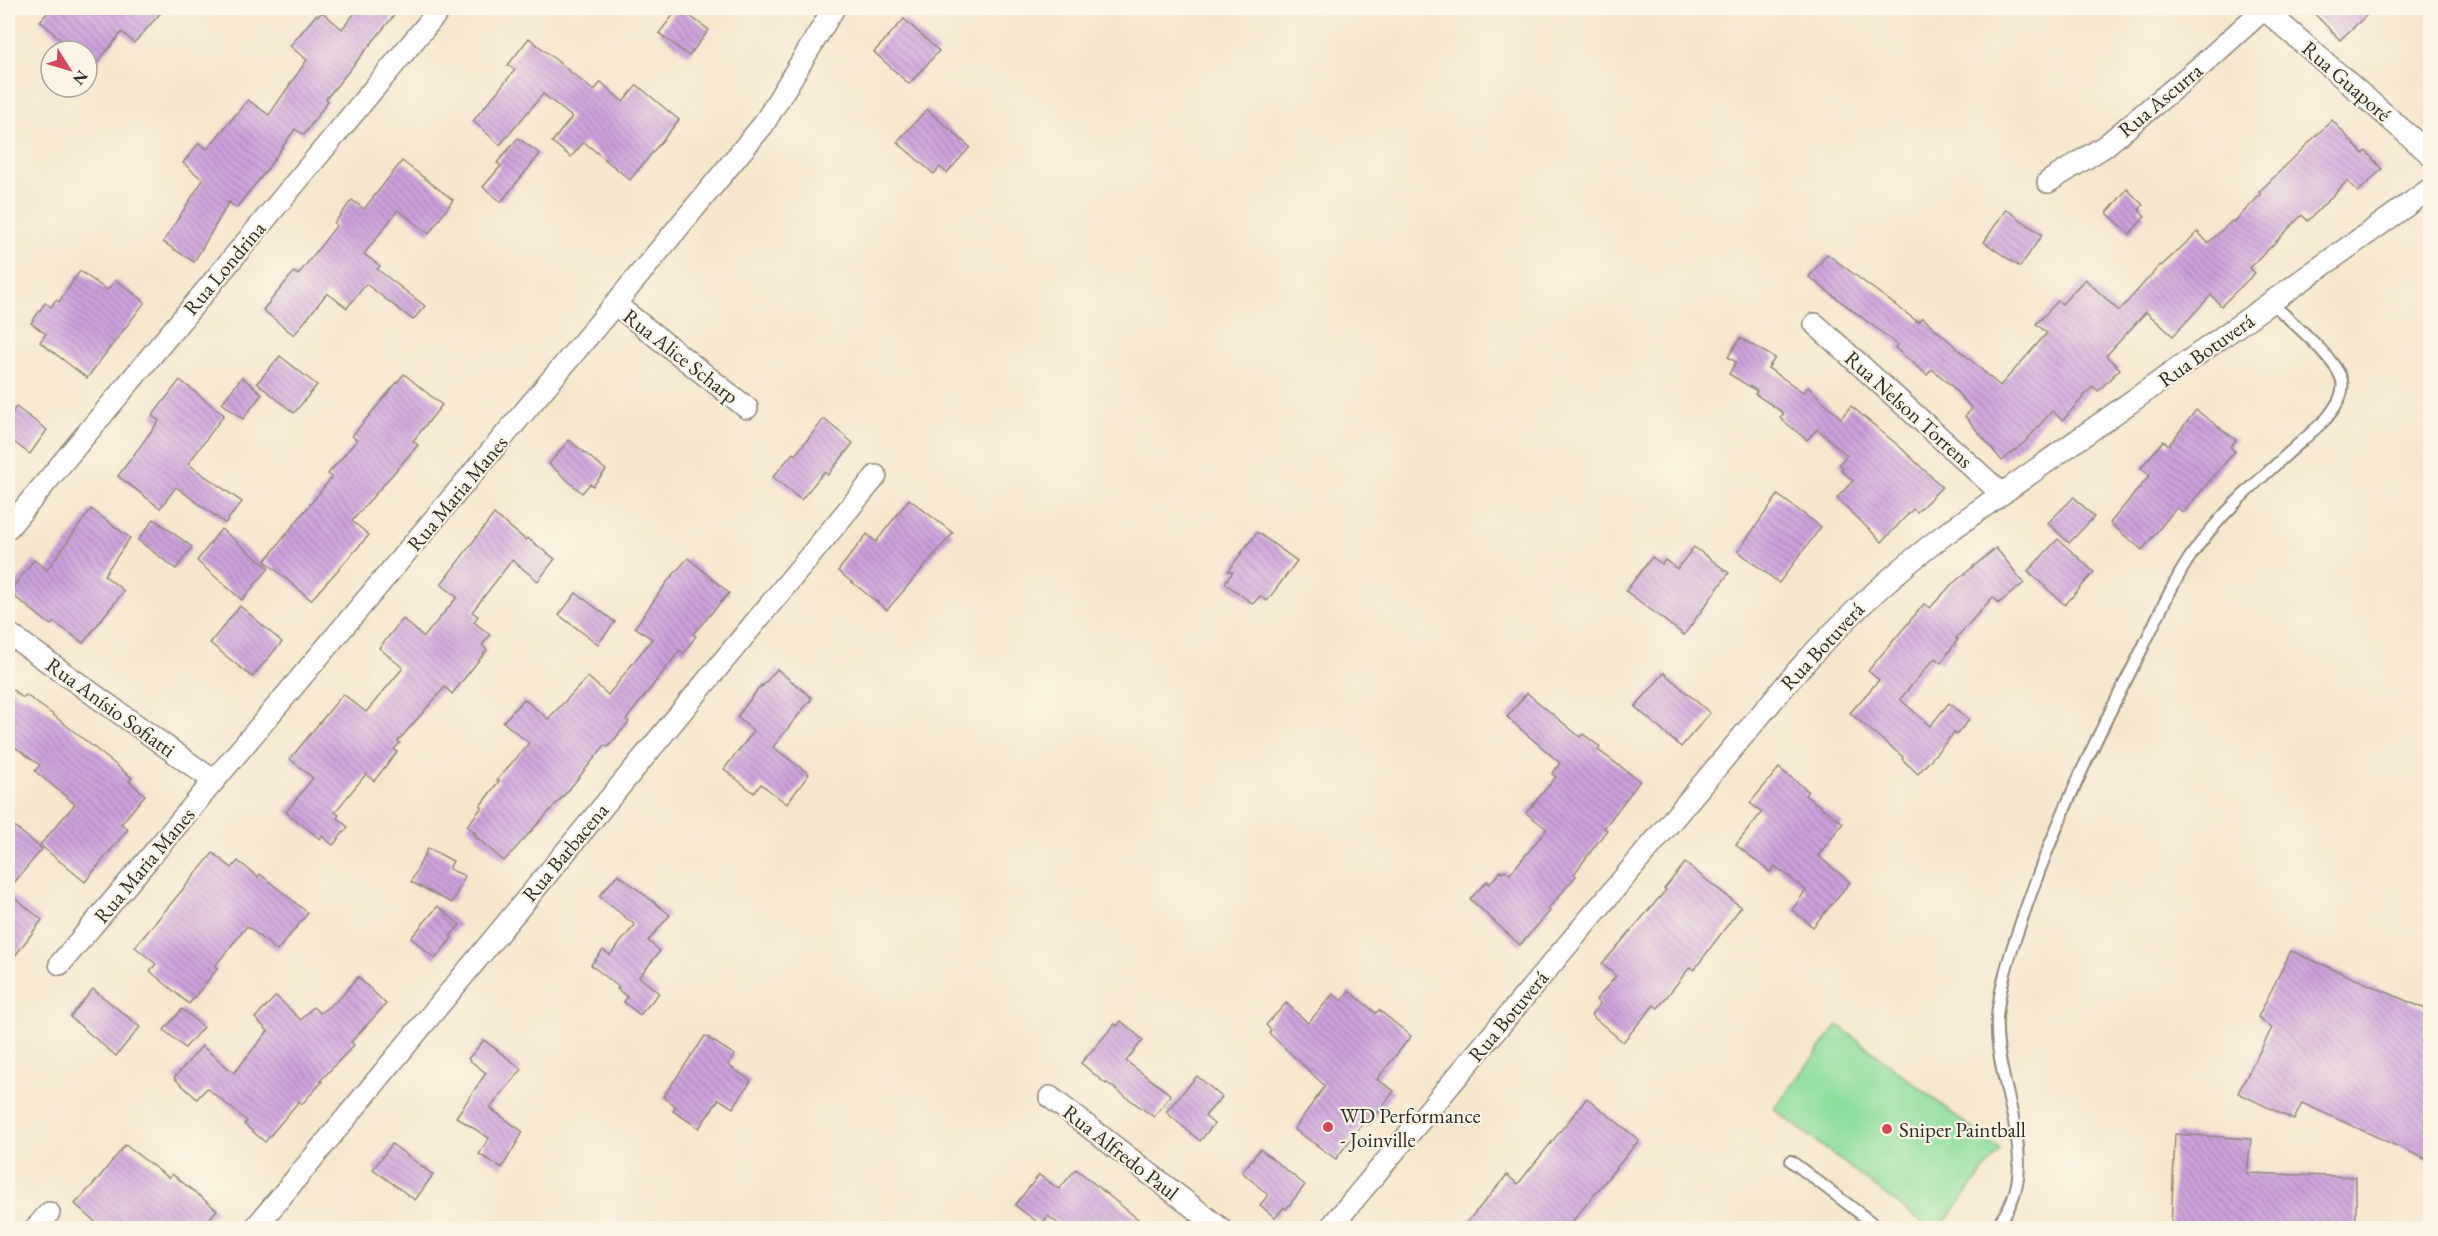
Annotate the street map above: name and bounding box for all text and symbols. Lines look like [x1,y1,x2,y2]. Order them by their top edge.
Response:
street label: Rua Guaporé [2297,35,2397,127]
north arrow [39,39,99,99]
street label: Rua Ascurra [2112,56,2208,143]
text: N [68,66,93,89]
street label: Rua Londrina [177,215,272,321]
street label: Rua Alice Scharp [618,302,744,410]
street label: Rua Botuverá [2153,307,2260,393]
street label: Rua Nelson Torrens [1839,344,1979,474]
street label: Rua Maria Manes [401,429,513,557]
street label: Rua Botuverá [1774,596,1870,696]
street label: Rua Anísio Sofiatti [41,651,181,763]
street label: Rua Barbacena [516,797,615,907]
street label: Rua Maria Manes [88,801,200,929]
street label: Rua Botuverá [1462,964,1554,1067]
street label: Rua Alfredo Paul [1057,1098,1185,1206]
place label: WD Performance - Joinville [1340,1102,1481,1153]
place label: Sniper Paintball [1899,1116,2026,1143]
marker: WD Performance - Joinville [1321,1120,1335,1134]
marker: Sniper Paintball [1880,1122,1894,1136]

